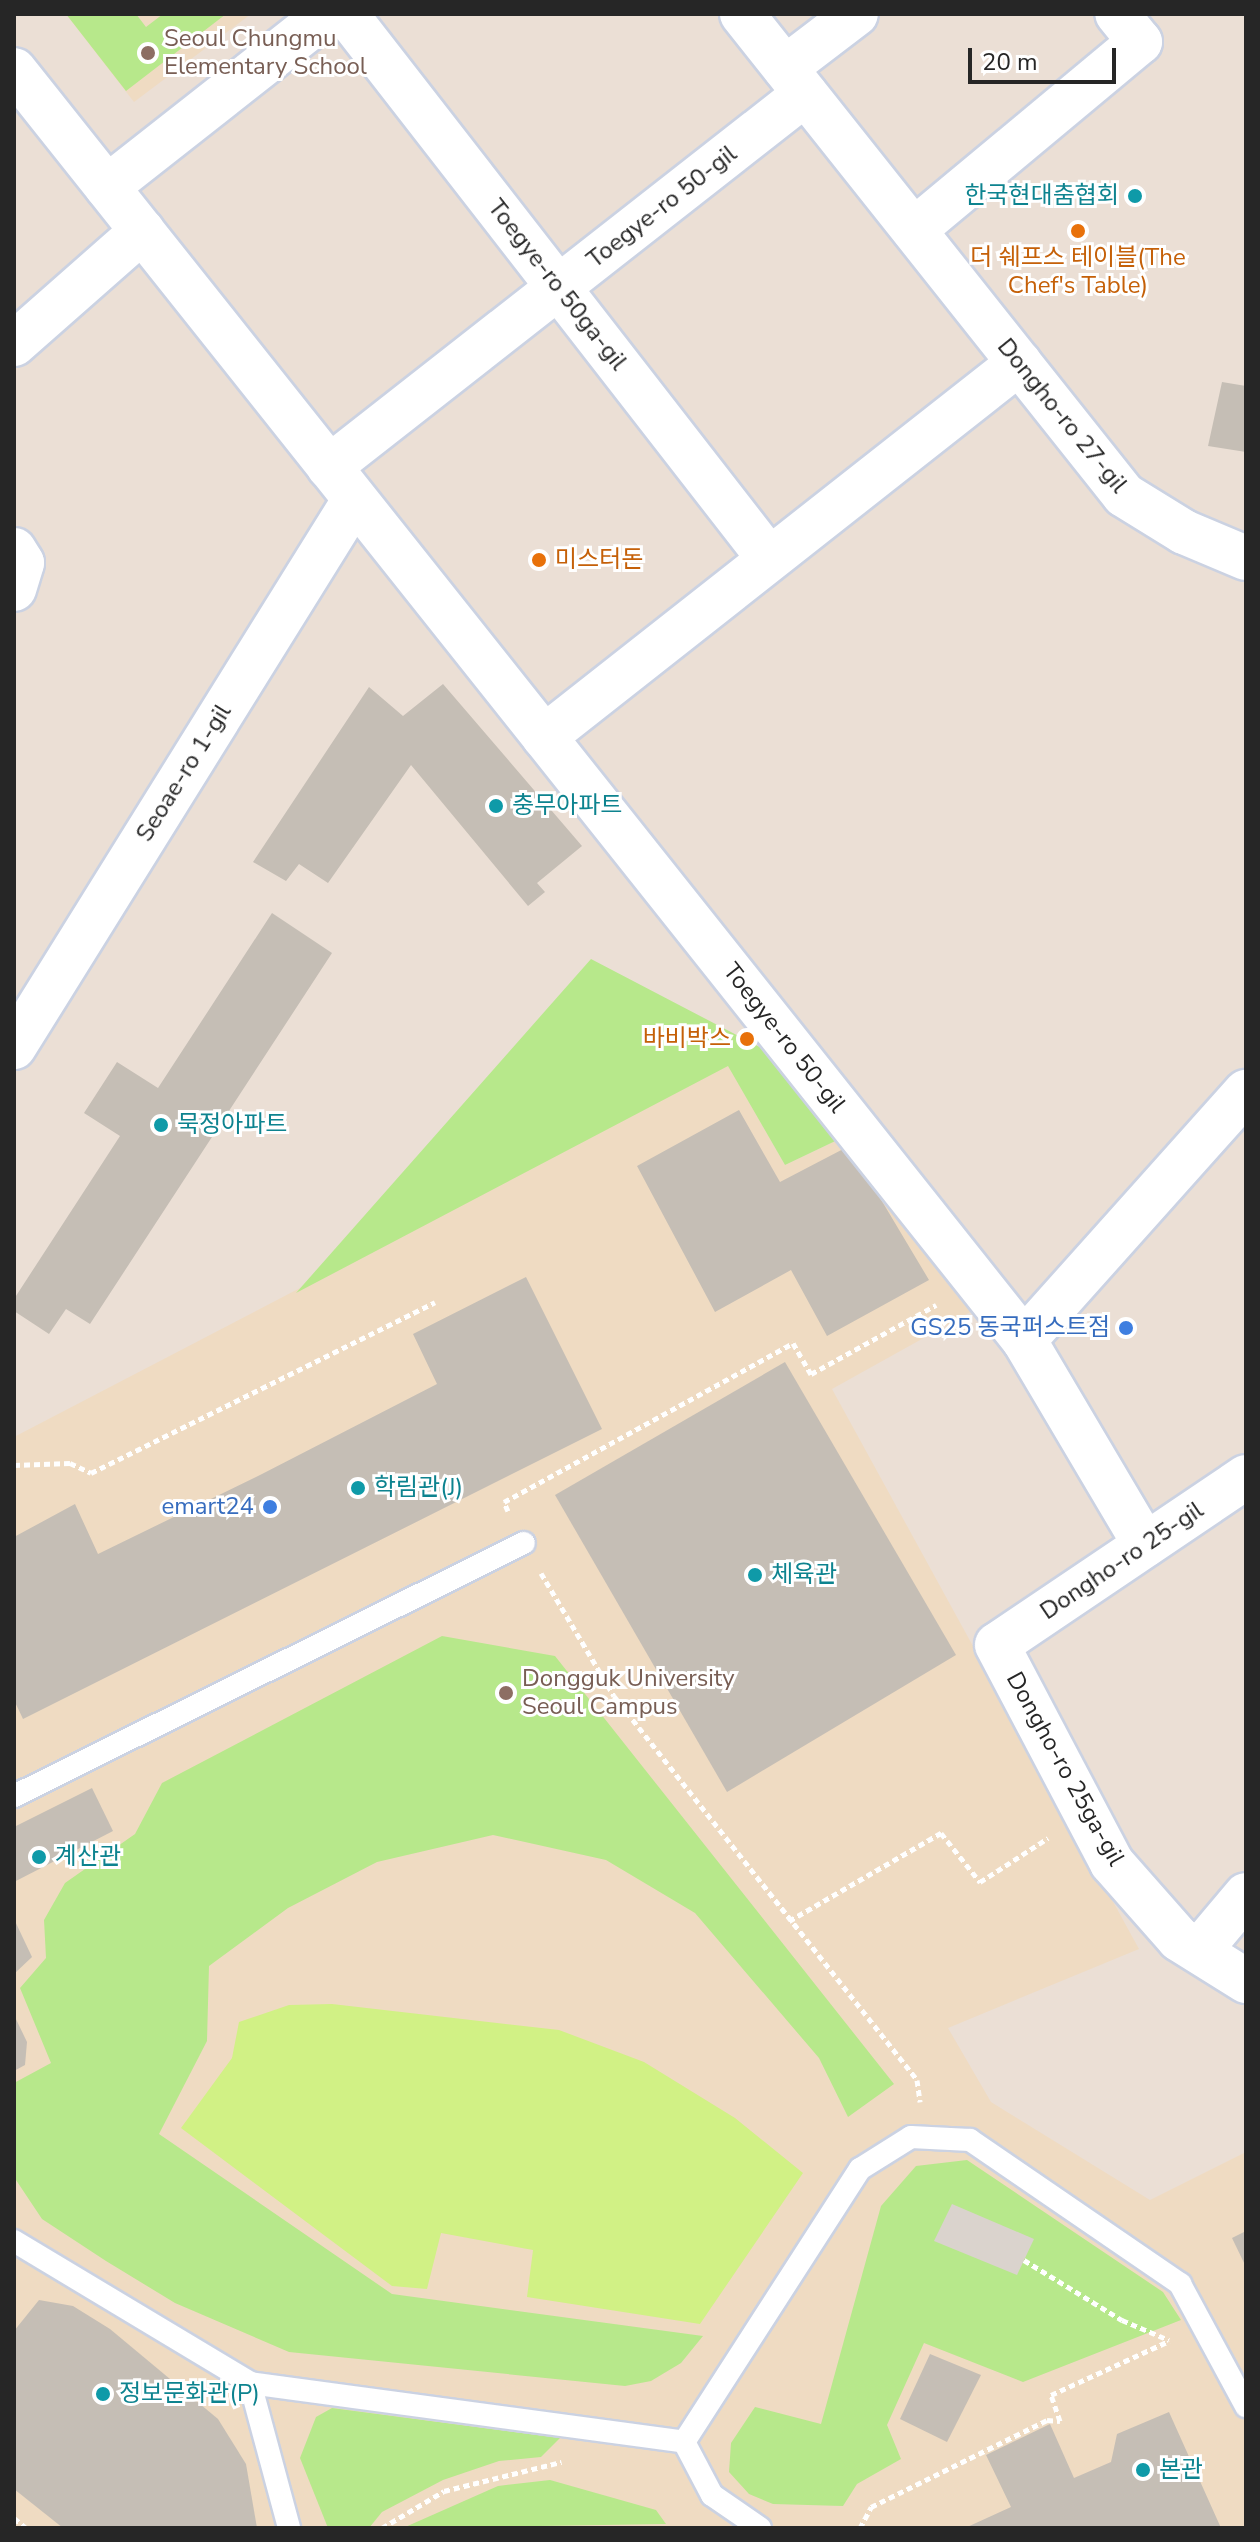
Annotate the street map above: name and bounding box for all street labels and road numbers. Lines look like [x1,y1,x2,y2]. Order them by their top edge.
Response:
street label: Toegye-ro 50-gil [581,140,743,274]
street label: Toegye-ro 50ga-gil [481,194,633,376]
street label: Dongho-ro 27-gil [991,333,1133,499]
street label: Seoae-ro 1-gil [130,699,238,847]
street label: Toegye-ro 50-gil [717,957,851,1119]
street label: Dongho-ro 25-gil [1035,1496,1209,1626]
street label: Dongho-ro 25ga-gil [1000,1667,1130,1871]

